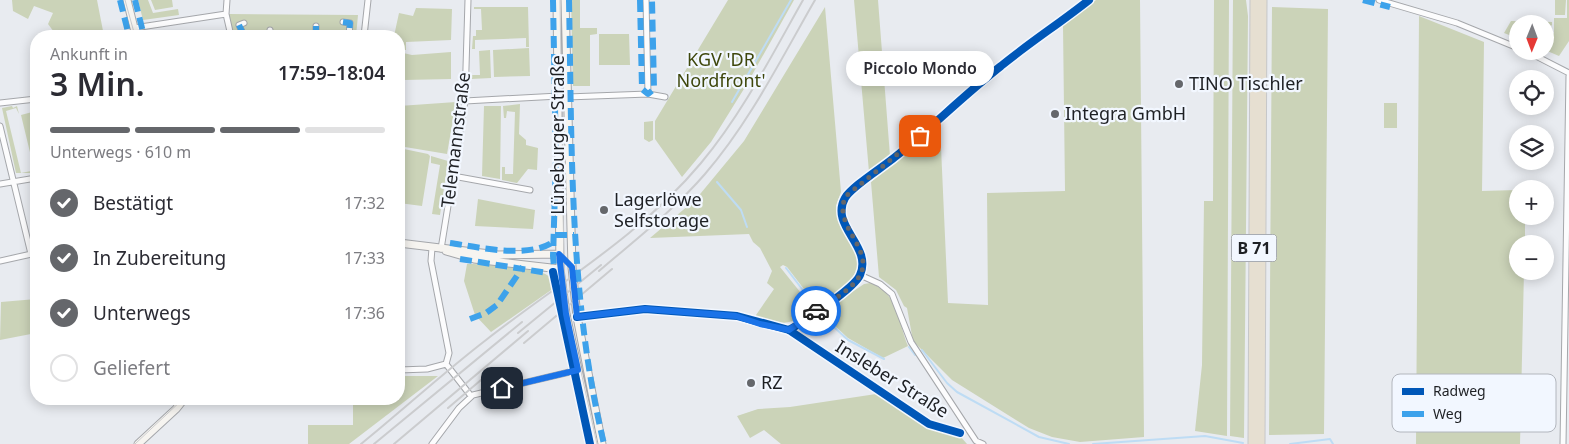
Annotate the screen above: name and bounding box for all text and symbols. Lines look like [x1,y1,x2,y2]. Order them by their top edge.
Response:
north arrow [1509,15,1554,60]
map controls [1509,15,1554,280]
text: Ankunft in [50,43,128,65]
park label: KGV 'DR Nordfront' [677,47,765,92]
callout: Piccolo Mondo [846,51,994,86]
street label: Lüneburger Straße [545,55,569,215]
text: Piccolo Mondo [863,57,977,79]
text: 17:59–18:04 [278,60,385,86]
text: 3 Min. [50,62,145,105]
button: locate [1509,70,1554,115]
street label: Telemannstraße [435,71,475,209]
place label: TINO Tischler [1189,71,1303,95]
marker: TINO Tischler [1173,78,1185,90]
place label: Integra GmbH [1065,101,1186,125]
marker: Integra GmbH [1049,108,1061,120]
pin [899,115,941,157]
icon: bag [906,122,934,150]
button: layers [1509,125,1554,170]
text: Unterwegs · 610 m [50,141,191,163]
button: + [1509,180,1554,225]
place label: Lagerlöwe Selfstorage [614,187,709,232]
icon: check [50,189,78,217]
text: Bestätigt [93,190,173,216]
text: 17:32 [344,192,385,214]
marker: Lagerlöwe Selfstorage [598,204,610,216]
road number: B 71 [1232,234,1276,262]
button: − [1509,235,1554,280]
icon: check [50,244,78,272]
text: In Zubereitung [93,245,226,271]
text: 17:33 [344,247,385,269]
courier [791,286,841,336]
icon: car [802,297,830,325]
icon: check [50,299,78,327]
text: Unterwegs [93,300,191,326]
text: 17:36 [344,302,385,324]
street label: Insleber Straße [831,334,954,423]
text: Geliefert [93,355,170,381]
pin [481,367,523,409]
place label: RZ [761,370,783,394]
icon: home [488,374,516,402]
legend [1392,374,1556,432]
marker: RZ [745,377,757,389]
text: Radweg [1433,381,1486,400]
text: Weg [1433,404,1462,423]

